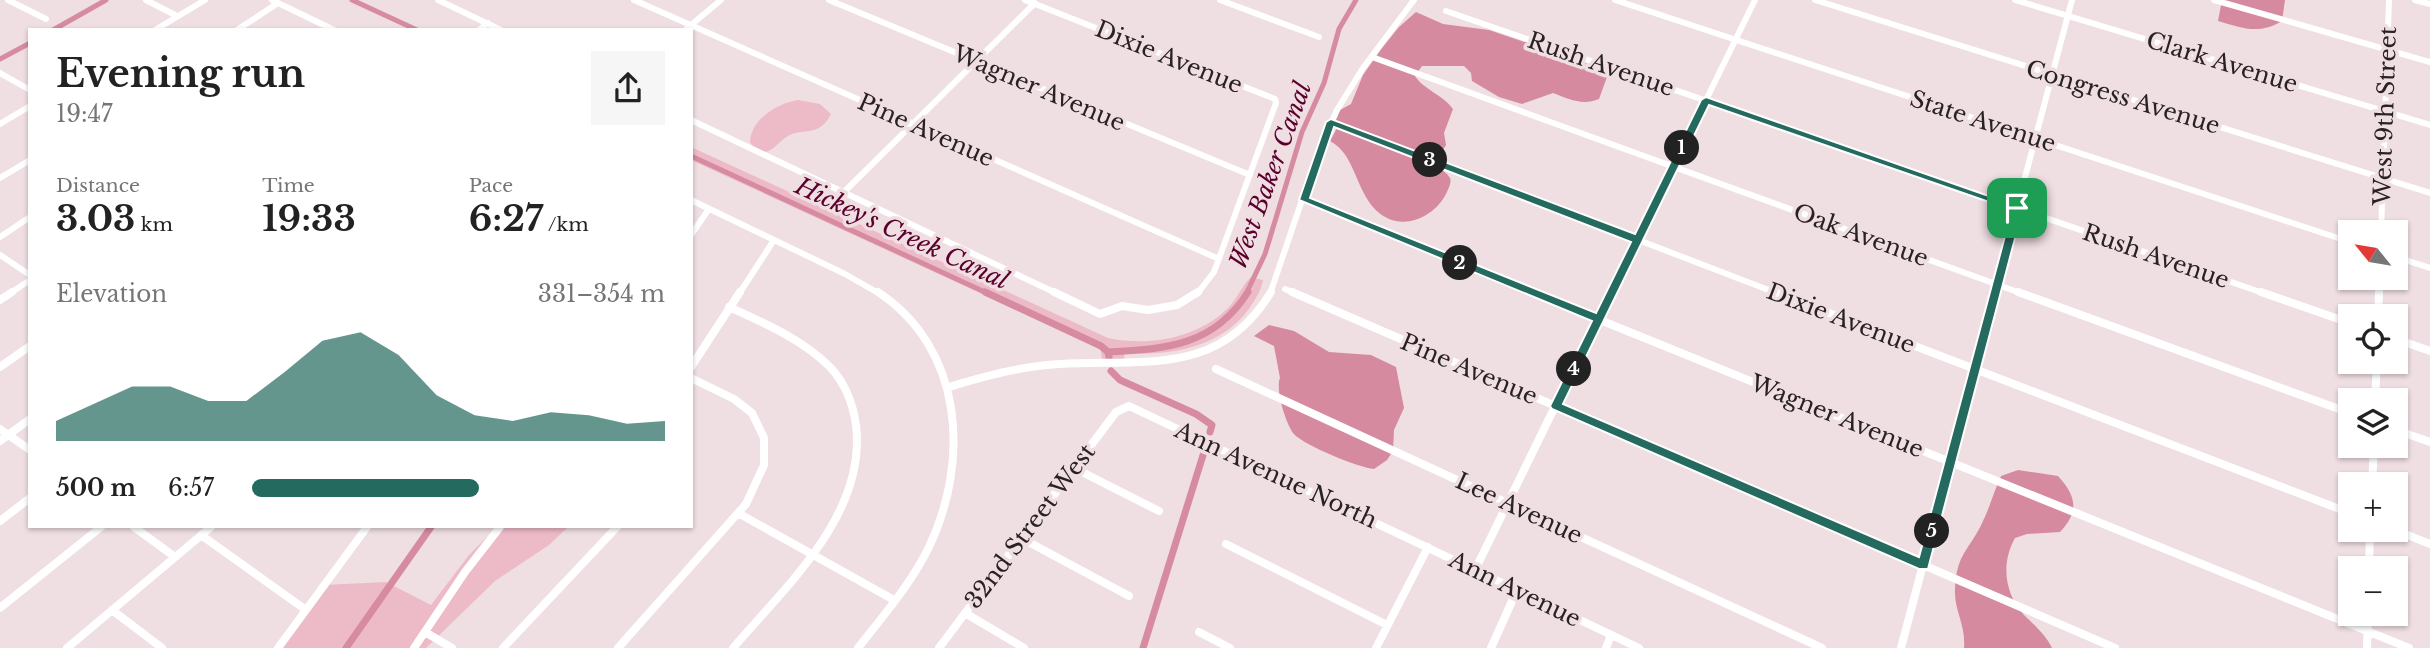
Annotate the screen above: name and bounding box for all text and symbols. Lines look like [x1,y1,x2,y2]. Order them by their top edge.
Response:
street label: Dixie Avenue [1091,15,1247,99]
street label: Rush Avenue [1524,26,1678,102]
street label: Clark Avenue [2143,26,2301,98]
street label: West 9th Street [2368,26,2402,207]
street label: Wagner Avenue [948,39,1129,137]
text: Evening run [56,50,305,97]
button: share [591,51,665,125]
street label: Congress Avenue [2023,54,2223,140]
water label: West Baker Canal [1223,77,1317,272]
street label: State Avenue [1907,84,2059,158]
street label: Pine Avenue [854,88,998,172]
text: 19:47 [56,100,113,128]
pin: 1 [1664,130,1700,166]
text: 1 [1677,136,1686,159]
pin: 3 [1412,142,1448,178]
text: 3 [1423,148,1436,171]
water label: Hickey's Creek Canal [790,170,1014,295]
text: Distance [56,174,140,197]
text: Time [262,174,315,197]
text: Pace [469,174,513,197]
pin [1987,178,2047,238]
icon: arrive [1998,189,2036,227]
text: 3.03 [56,197,135,240]
text: 19:33 [262,197,356,240]
text: 6:27 [469,197,543,240]
street label: Oak Avenue [1790,198,1932,272]
text: km [135,213,173,236]
text: /km [543,213,589,236]
street label: Rush Avenue [2079,218,2233,294]
north arrow [2338,220,2408,290]
map controls [2338,220,2408,626]
pin: 2 [1442,246,1478,280]
text: 2 [1453,251,1466,274]
street label: Dixie Avenue [1763,277,1919,359]
text: Elevation [56,280,167,308]
text: 331–354 m [538,280,665,308]
button: locate [2338,304,2408,374]
street label: Pine Avenue [1396,328,1542,410]
pin: 4 [1556,352,1592,386]
text: 4 [1567,357,1580,380]
street label: Wagner Avenue [1745,368,1928,463]
button: layers [2338,388,2408,458]
street label: Ann Avenue North [1170,415,1382,534]
street label: 32nd Street West [959,438,1101,614]
street label: Lee Avenue [1451,466,1587,550]
button: + [2338,472,2408,542]
text: 500 m [56,474,136,502]
text: 6:57 [168,474,214,502]
pin: 5 [1914,514,1950,548]
text: 5 [1926,519,1937,542]
street label: Ann Avenue [1444,545,1585,633]
button: − [2338,556,2408,626]

